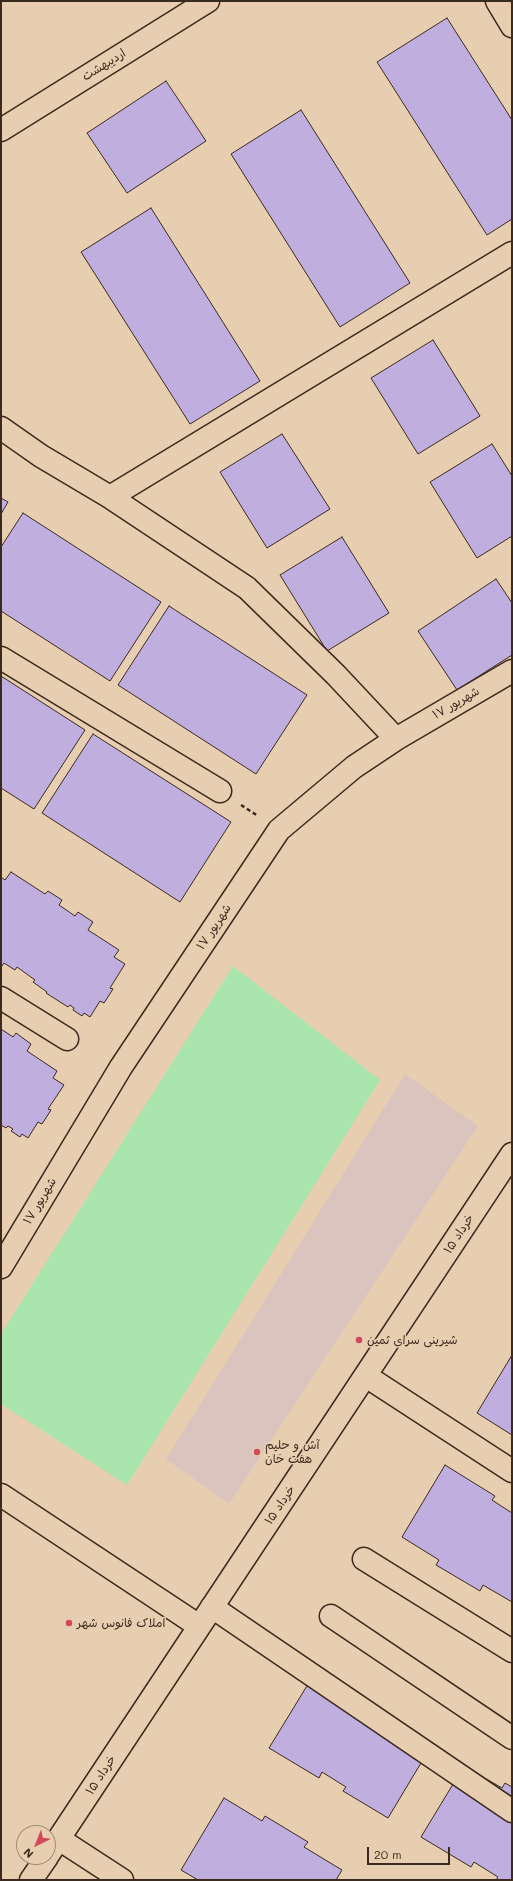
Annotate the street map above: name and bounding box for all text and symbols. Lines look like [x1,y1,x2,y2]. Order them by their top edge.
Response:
street label: اردیبهشت [80,46,128,84]
street label: ۱۷ شهریور [430,684,482,722]
street label: ۱۷ شهریور [194,902,234,952]
street label: ۱۷ شهریور [21,1175,59,1227]
street label: ۱۵ خرداد [441,1212,477,1256]
place label: شیرینی سرای ثمین [367,1333,458,1347]
marker: شیرینی سرای ثمین [354,1335,364,1345]
place label: آش و حلیم هفت خان [265,1438,319,1466]
marker: آش و حلیم هفت خان [252,1447,262,1457]
street label: ۱۵ خرداد [262,1483,298,1527]
place label: املاک فانوس شهر [77,1616,166,1630]
marker: املاک فانوس شهر [64,1618,74,1628]
street label: ۱۵ خرداد [83,1753,119,1797]
north arrow [16,1825,56,1865]
scale bar [369,1839,452,1865]
text: N [20,1845,36,1862]
text: 20 m [374,1846,402,1862]

